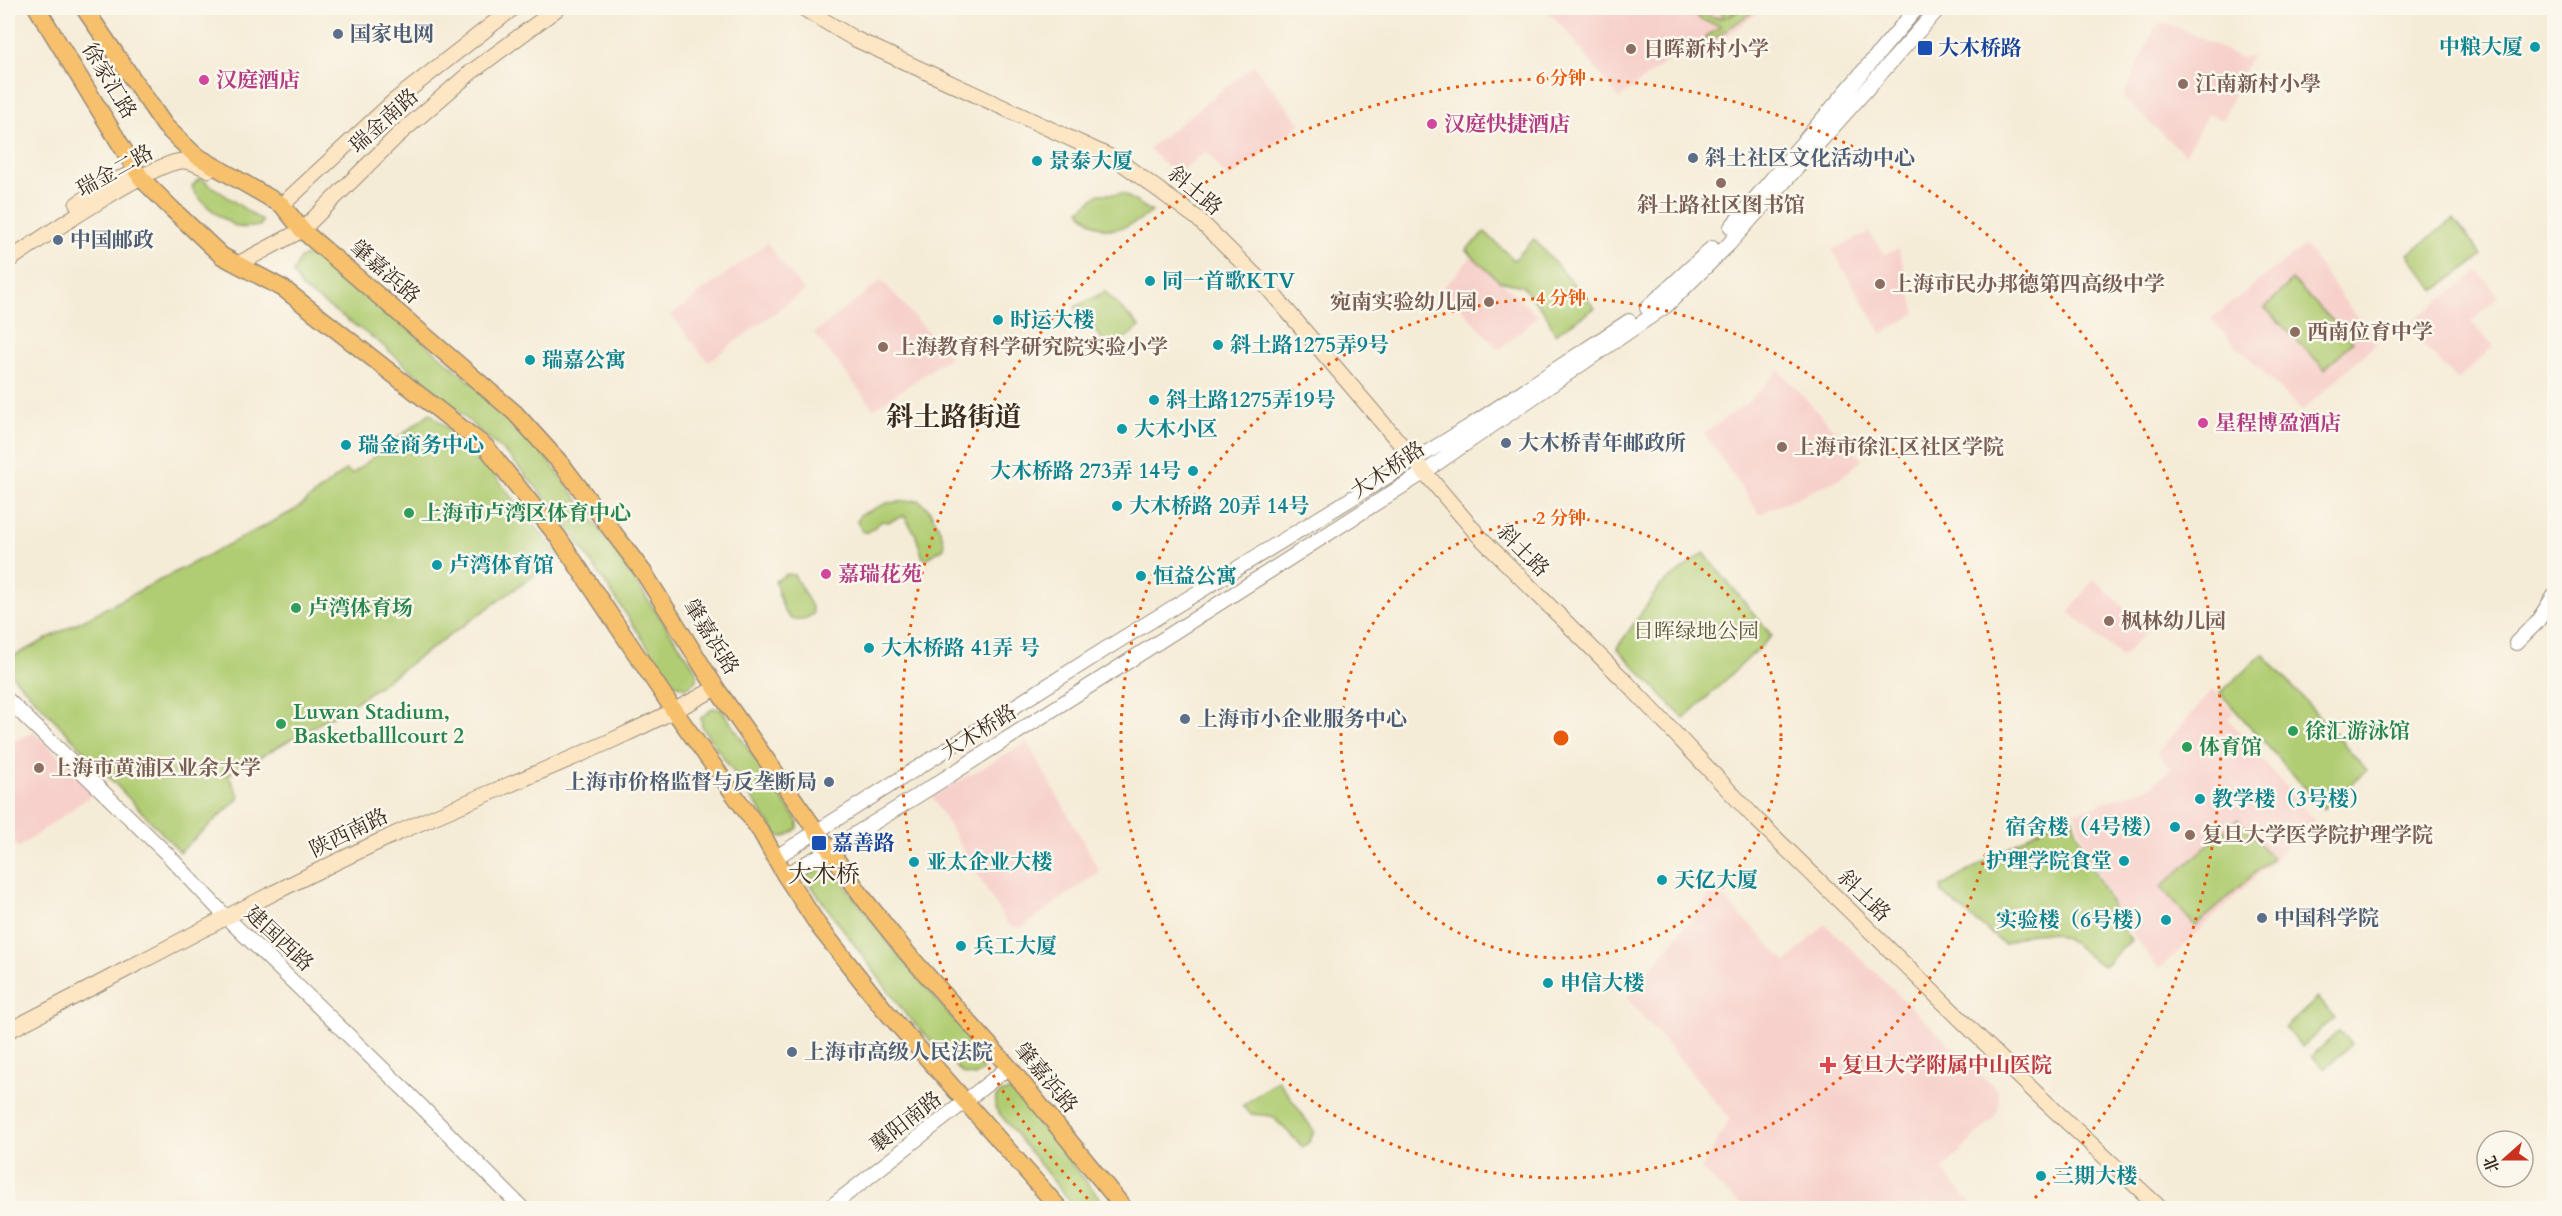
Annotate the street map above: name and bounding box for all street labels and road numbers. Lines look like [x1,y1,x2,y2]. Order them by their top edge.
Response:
street label: 徐家汇路 [75,38,143,124]
street label: 瑞金南路 [343,82,425,160]
street label: 瑞金二路 [71,138,159,204]
street label: 斜土路 [1162,160,1228,222]
street label: 肇嘉浜路 [344,234,426,310]
street label: 大木桥路 [1345,434,1431,506]
street label: 斜土路 [1490,518,1556,584]
street label: 肇嘉浜路 [676,594,746,680]
street label: 大木桥路 [936,697,1022,767]
street label: 陕西南路 [305,802,393,864]
street label: 斜土路 [1831,864,1897,928]
street label: 建国西路 [238,900,320,978]
street label: 肇嘉浜路 [1008,1037,1084,1119]
street label: 襄阳南路 [864,1085,948,1159]

